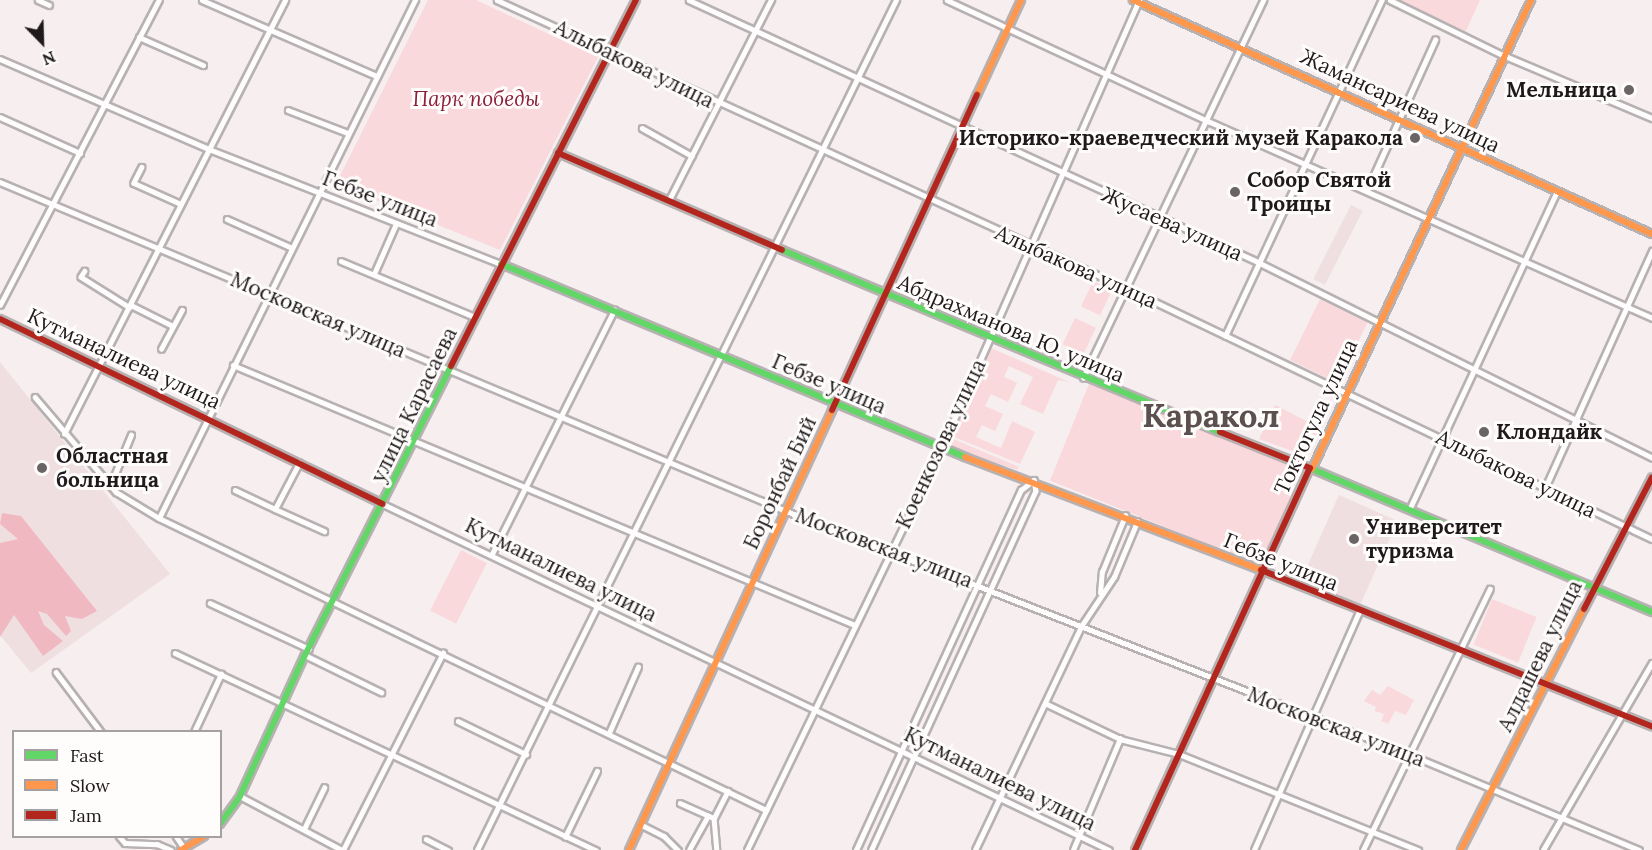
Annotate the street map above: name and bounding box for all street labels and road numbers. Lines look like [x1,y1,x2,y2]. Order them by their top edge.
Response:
street label: Алыбакова улица [550,14,718,114]
street label: Жамансариева улица [1296,44,1504,158]
street label: Гебзе улица [319,166,441,232]
street label: Жусаева улица [1098,182,1246,266]
street label: Алыбакова улица [991,220,1161,314]
street label: Московская улица [227,267,409,363]
street label: Абдрахманова Ю. улица [894,270,1128,388]
street label: Кутманалиева улица [23,303,225,415]
street label: улица Карасаева [366,323,462,487]
street label: Токтогула улица [1269,335,1363,499]
street label: Гебзе улица [768,349,890,419]
street label: Коенкозова улица [891,355,991,533]
street label: Боронбай Бий [738,413,822,553]
street label: Алыбакова улица [1432,424,1600,524]
street label: Московская улица [792,503,976,593]
street label: Кутманалиева улица [461,513,661,627]
street label: Гебзе улица [1220,528,1342,596]
street label: Алдашева улица [1492,576,1588,736]
street label: Московская улица [1244,682,1428,772]
street label: Кутманалиева улица [900,722,1100,836]

